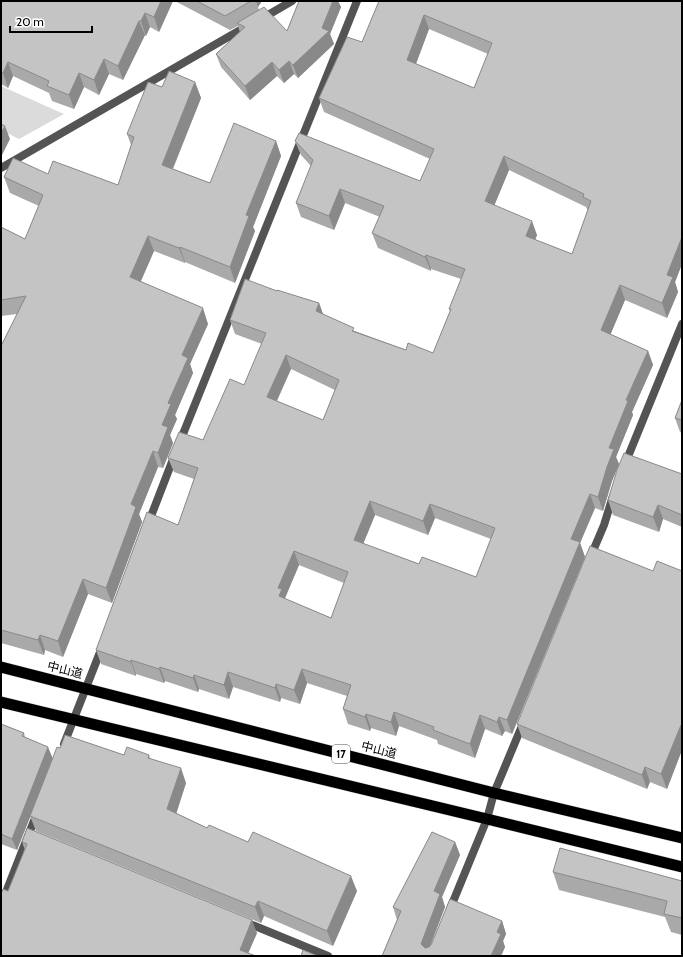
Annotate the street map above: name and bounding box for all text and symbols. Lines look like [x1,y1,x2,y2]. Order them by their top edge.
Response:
scale bar [10,8,92,34]
text: 20 m [16,14,44,29]
street label: 中山道 [46,658,84,681]
street label: 中山道 [360,738,398,761]
road number: 17 [332,745,350,763]

